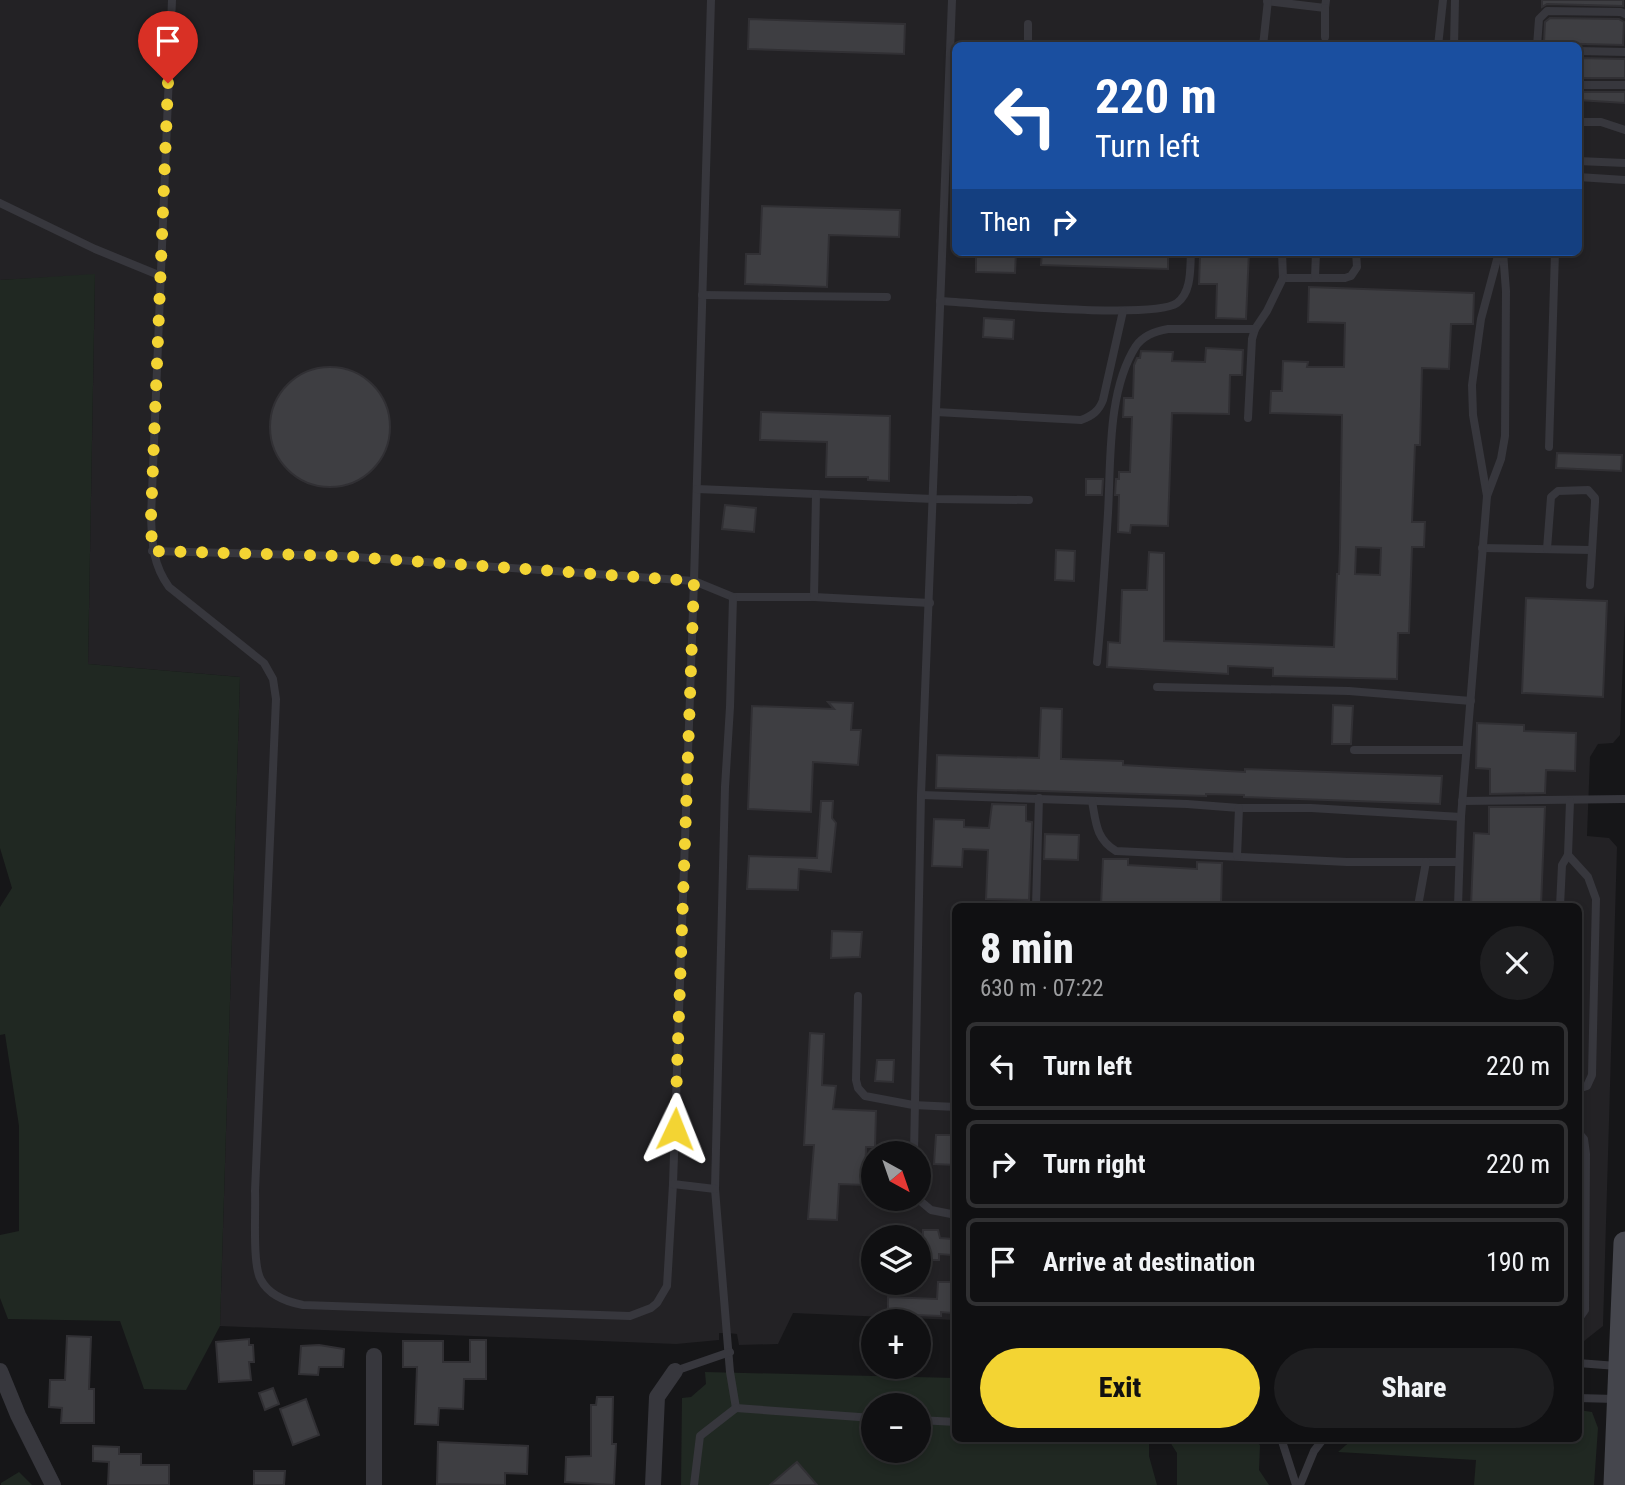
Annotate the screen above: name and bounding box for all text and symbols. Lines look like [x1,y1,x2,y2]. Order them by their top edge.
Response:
pin [138,11,198,83]
icon: arrive [149,22,187,60]
text: 220 m [1095,68,1217,125]
icon: left [980,70,1071,161]
text: Turn left [1095,127,1200,165]
icon: right [1045,203,1083,241]
text: Then [980,207,1031,237]
text: 8 min [980,924,1074,973]
button: close [1480,926,1554,1000]
text: 630 m · 07:22 [980,975,1104,1002]
icon: left [984,1047,1022,1085]
text: Turn left [1043,1051,1132,1081]
text: 220 m [1486,1051,1550,1081]
position arrow [638,1092,712,1166]
north arrow [861,1141,931,1211]
map controls [861,1141,931,1463]
icon: right [984,1145,1022,1183]
text: Turn right [1043,1149,1145,1179]
text: 220 m [1486,1149,1550,1179]
button: layers [861,1225,931,1295]
icon: arrive [984,1243,1022,1281]
text: Arrive at destination [1043,1247,1255,1277]
text: 190 m [1486,1247,1550,1277]
button: + [861,1309,931,1379]
button: Exit [980,1348,1260,1428]
button: Share [1274,1348,1554,1428]
button: − [861,1393,931,1463]

